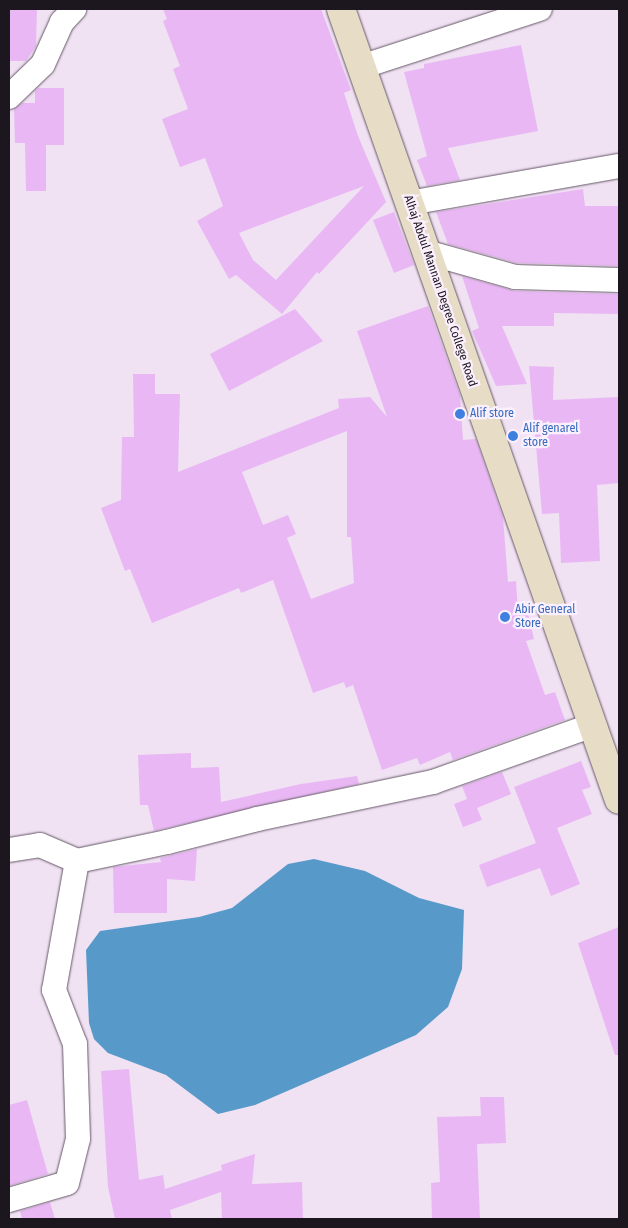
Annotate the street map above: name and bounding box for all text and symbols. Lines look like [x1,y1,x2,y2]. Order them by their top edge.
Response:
street label: Alhaj Abdul Mannan Degree College Road [400,193,480,389]
place label: Alif store [470,407,514,421]
marker: Alif store [454,408,466,420]
place label: Alif genarel store [523,422,579,450]
marker: Alif genarel store [507,430,519,442]
place label: Abir General Store [515,603,576,631]
marker: Abir General Store [499,611,511,623]

